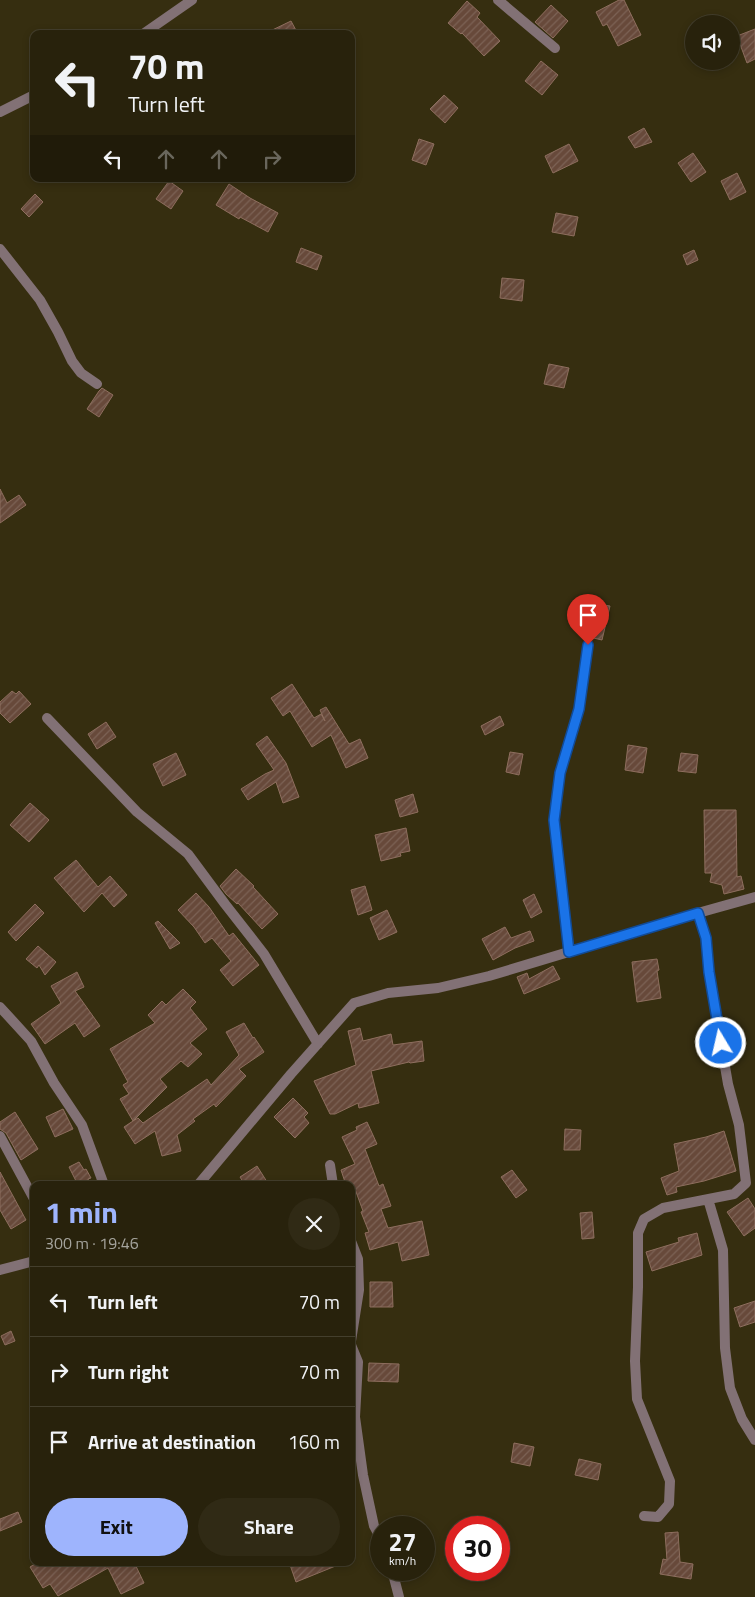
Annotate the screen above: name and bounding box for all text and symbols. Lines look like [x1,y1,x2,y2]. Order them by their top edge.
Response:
map controls [685,15,740,70]
button: sound [685,15,740,70]
text: 70 m [128,39,204,93]
icon: left [45,50,110,115]
text: Turn left [128,87,205,121]
icon: left [99,145,127,173]
icon: ahead [152,145,180,173]
icon: ahead [205,145,233,173]
icon: right [258,145,286,173]
pin [567,594,609,645]
icon: arrive [574,601,602,629]
position arrow [694,1016,746,1068]
text: 1 min [45,1189,118,1235]
button: close [288,1198,340,1250]
text: 300 m · 19:46 [45,1231,139,1255]
text: Turn left [88,1287,158,1316]
text: 70 m [299,1287,340,1316]
icon: left [45,1288,73,1316]
text: Turn right [88,1357,169,1386]
text: 70 m [299,1357,340,1386]
icon: right [45,1358,73,1386]
text: Arrive at destination [88,1427,256,1456]
text: 160 m [288,1427,340,1456]
icon: arrive [45,1428,73,1456]
button: Exit [45,1498,188,1556]
button: Share [198,1498,340,1556]
speed limit sign: 30 [445,1516,510,1581]
text: 27 [388,1523,417,1561]
text: km/h [389,1551,416,1570]

